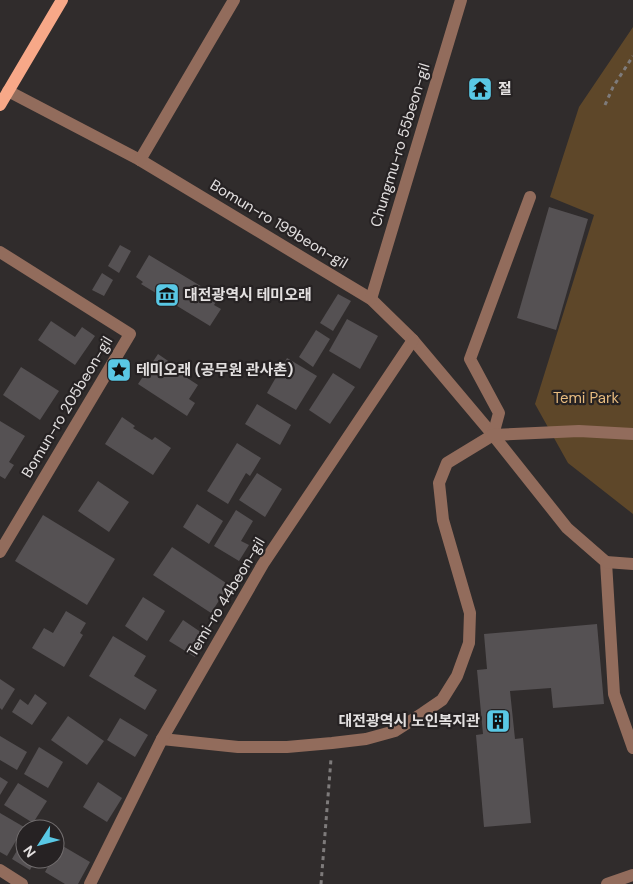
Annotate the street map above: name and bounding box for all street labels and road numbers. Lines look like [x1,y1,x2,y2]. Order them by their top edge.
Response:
street label: Chungmu-ro 55beon-gil [366,61,434,229]
street label: Bomun-ro 199beon-gil [206,175,352,273]
street label: Bomun-ro 205beon-gil [17,333,117,481]
street label: Temi-ro 44beon-gil [182,534,270,660]

